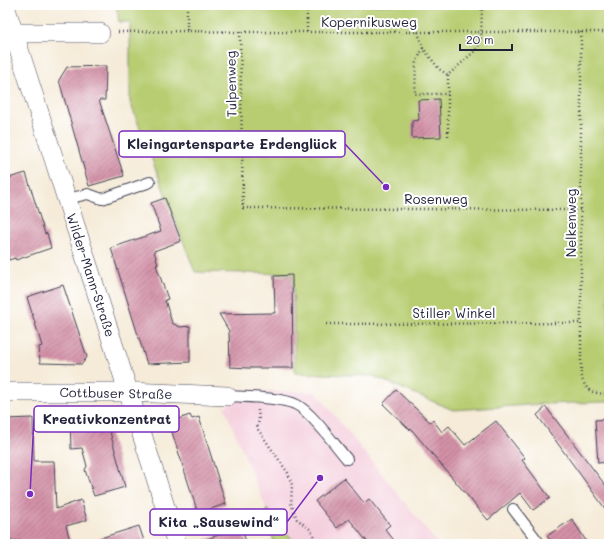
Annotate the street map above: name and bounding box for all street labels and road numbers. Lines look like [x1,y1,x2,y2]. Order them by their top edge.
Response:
street label: Kopernikusweg [321,13,417,30]
street label: Tulpenweg [221,51,240,117]
street label: Nelkenweg [562,189,579,257]
street label: Rosenweg [404,190,468,207]
street label: Wilder-Mann-Straße [63,211,120,339]
street label: Stiller Winkel [412,304,496,321]
street label: Cottbuser Straße [59,383,173,402]

